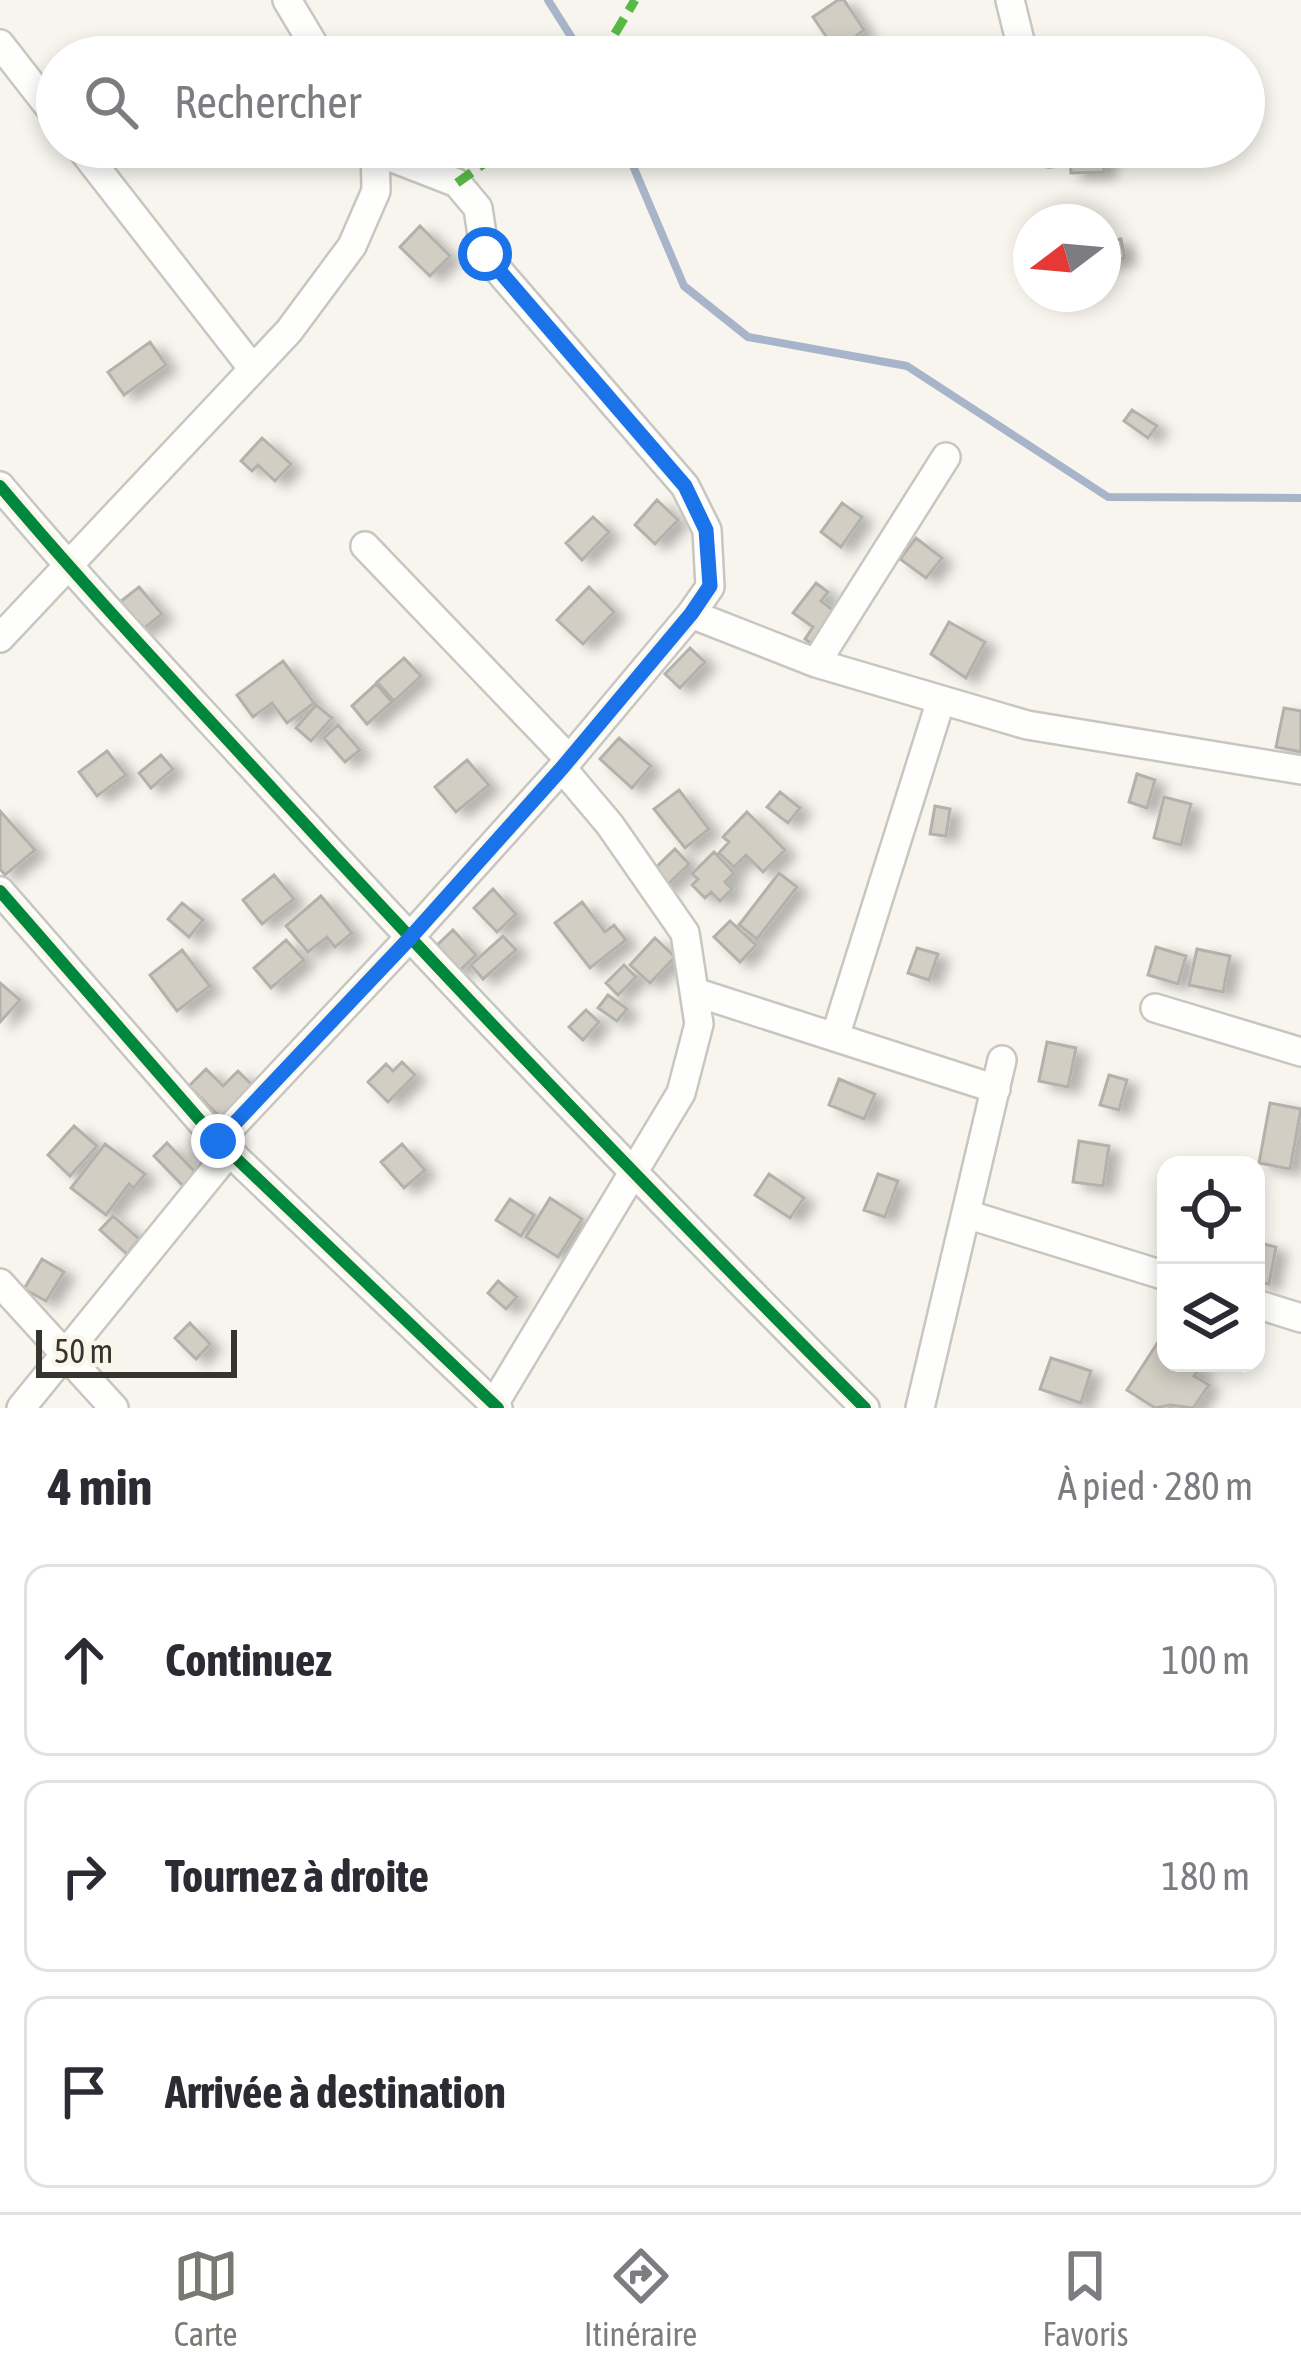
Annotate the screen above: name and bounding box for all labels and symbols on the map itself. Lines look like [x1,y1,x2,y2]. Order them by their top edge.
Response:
north arrow [1013,204,1121,312]
route start [458,227,512,281]
route end [191,1114,245,1168]
scale bar [36,1324,237,1377]

